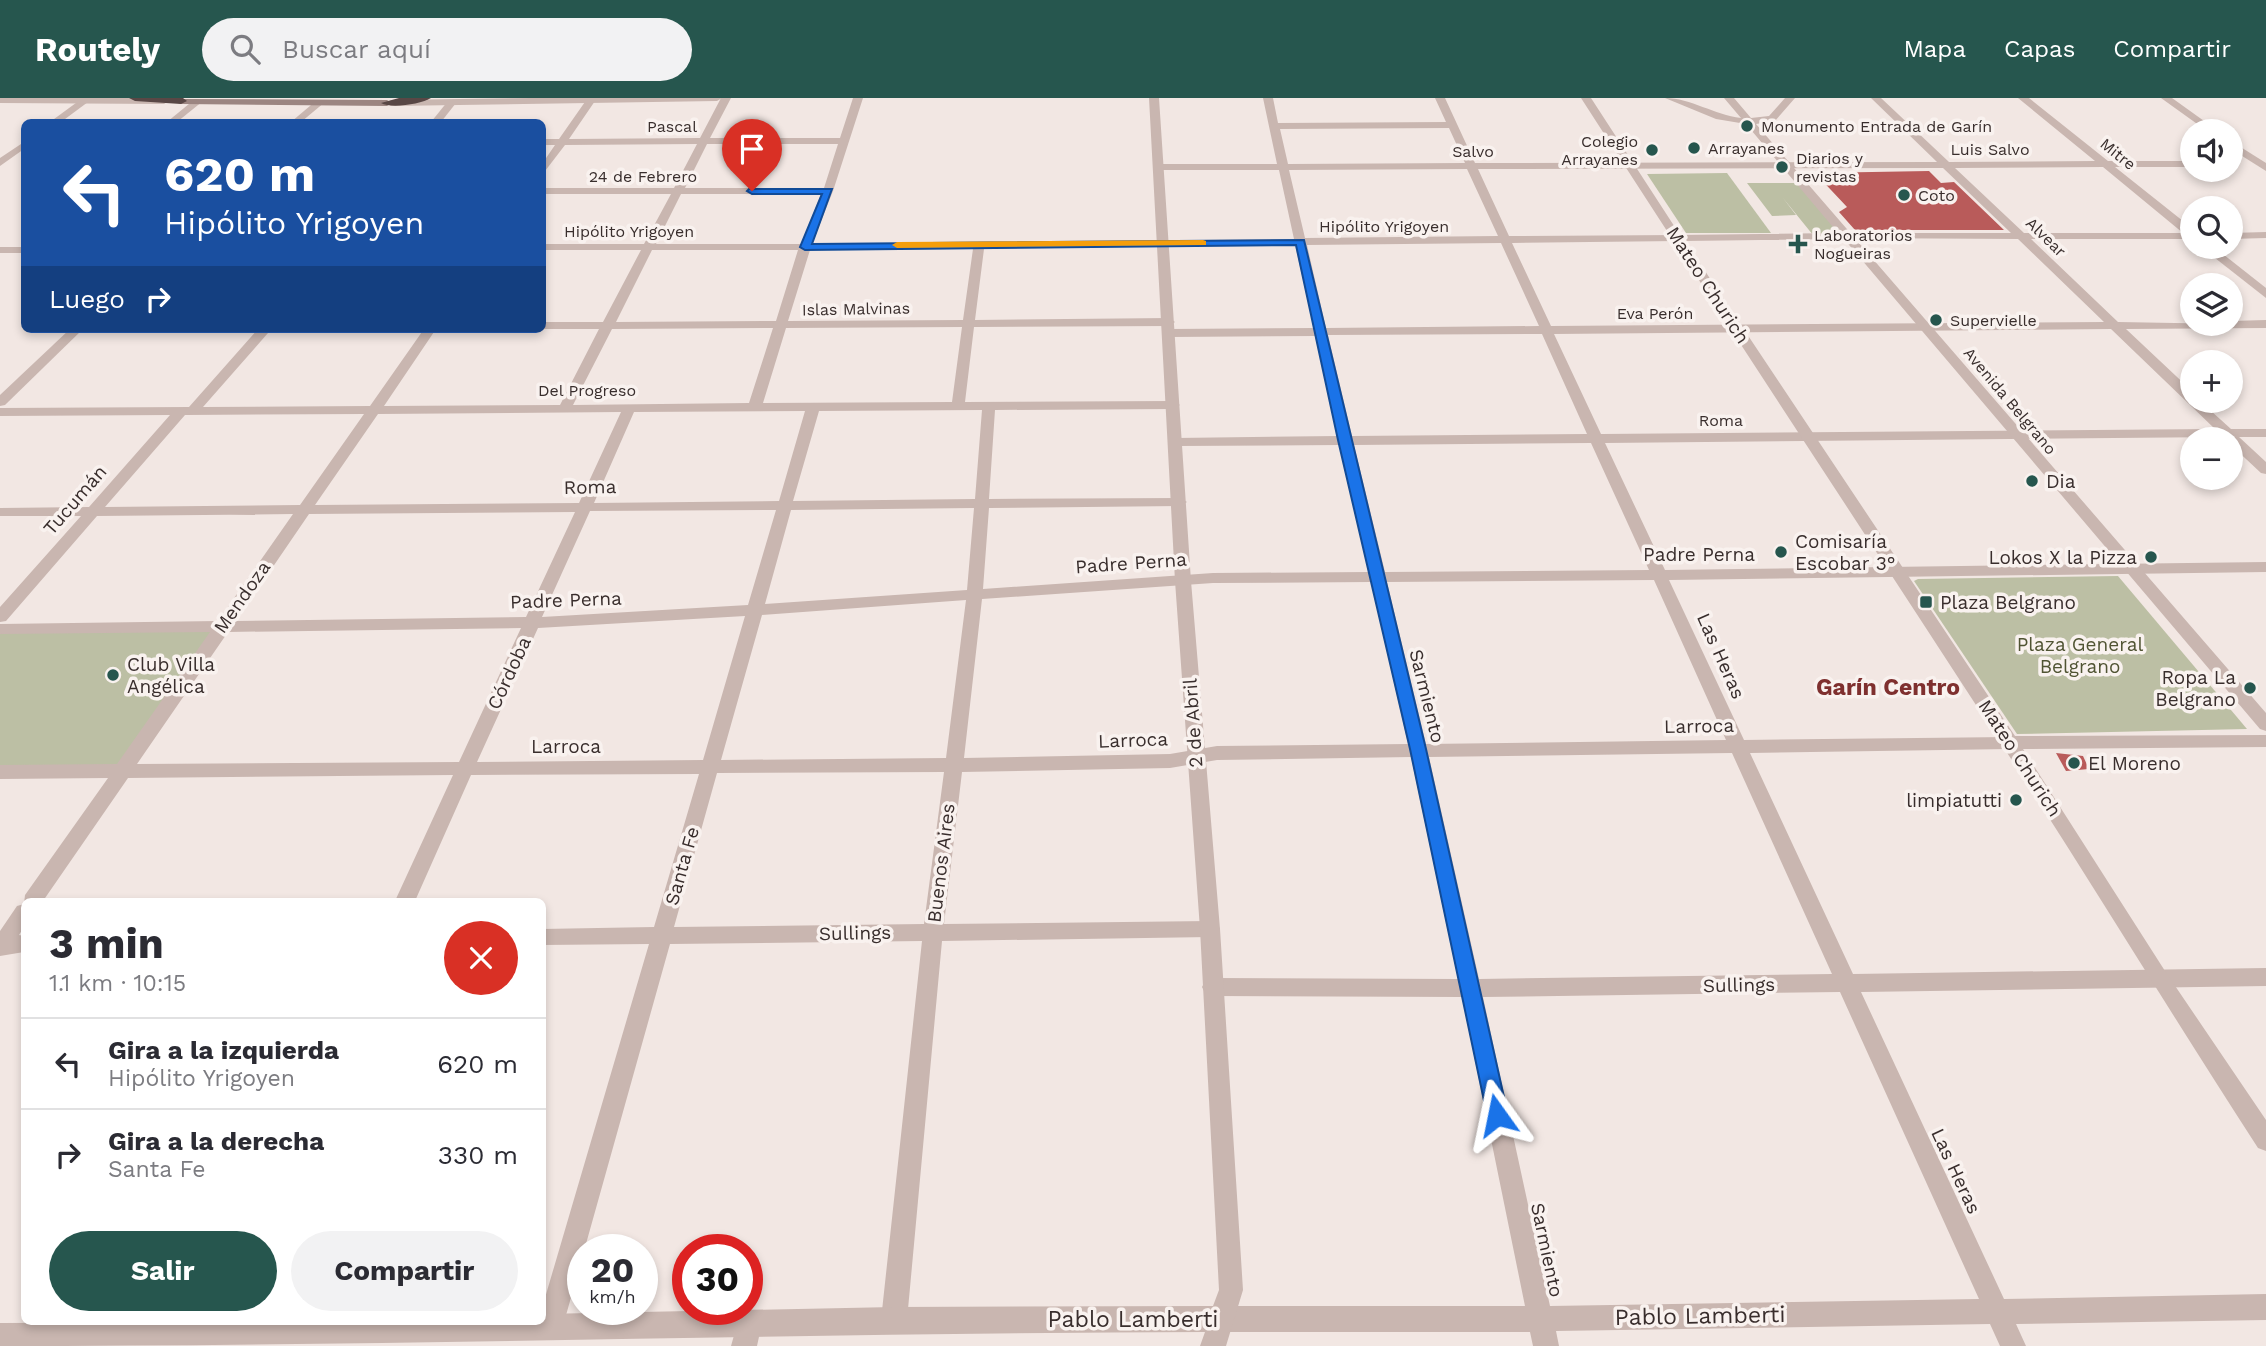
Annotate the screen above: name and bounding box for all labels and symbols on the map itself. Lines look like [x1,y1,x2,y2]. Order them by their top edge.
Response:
street label: Pascal [647,117,697,136]
place label: Monumento Entrada de Garín [1761,117,1992,136]
marker: Monumento Entrada de Garín [1739,118,1755,134]
pin [722,119,782,191]
place label: Colegio Arrayanes [1561,132,1638,169]
street label: Mitre [2096,134,2140,174]
place label: Arrayanes [1708,139,1785,158]
marker: Arrayanes [1686,140,1702,156]
street label: Luis Salvo [1950,140,2030,159]
street label: Salvo [1452,142,1494,161]
marker: Colegio Arrayanes [1644,142,1660,158]
place label: Diarios y revistas [1796,149,1864,186]
marker: Diarios y revistas [1774,159,1790,175]
street label: 24 de Febrero [589,167,697,186]
place label: Coto [1918,186,1955,205]
marker: Coto [1896,187,1912,203]
street label: Alvear [2022,213,2070,261]
street label: Hipólito Yrigoyen [1319,217,1449,236]
street label: Hipólito Yrigoyen [564,222,694,241]
street label: Mateo Churich [1662,222,1754,348]
place label: Laboratorios Nogueiras [1814,226,1912,263]
marker: Laboratorios Nogueiras [1788,234,1808,254]
street label: Islas Malvinas [802,299,910,319]
street label: Eva Perón [1617,304,1693,323]
place label: Supervielle [1950,311,2037,330]
marker: Supervielle [1928,312,1944,328]
street label: Avenida Belgrano [1960,344,2060,458]
street label: Del Progreso [538,381,636,400]
street label: Roma [1699,411,1743,430]
street label: Tucumán [38,460,112,540]
place label: Dia [2046,470,2076,493]
marker: Dia [2024,473,2040,489]
street label: Roma [564,475,617,499]
place label: Comisaría Escobar 3° [1795,530,1895,575]
street label: Padre Perna [1643,543,1755,566]
marker: Comisaría Escobar 3° [1773,544,1789,560]
place label: Lokos X la Pizza [1988,546,2137,569]
street label: Padre Perna [1074,548,1188,578]
marker: Lokos X la Pizza [2143,549,2159,565]
street label: Mendoza [209,556,275,638]
street label: Padre Perna [510,587,623,613]
place label: Plaza Belgrano [1940,591,2076,614]
marker: Plaza Belgrano [1918,594,1934,610]
street label: Las Heras [1692,609,1750,703]
street label: Córdoba [482,633,536,713]
park label: Plaza General Belgrano [2017,633,2143,678]
street label: Sarmiento [1404,647,1450,745]
place label: Club Villa Angélica [127,653,215,698]
place label: Ropa La Belgrano [2155,666,2236,711]
marker: Club Villa Angélica [105,667,121,683]
district label: Garín Centro [1816,674,1960,701]
street label: 2 de Abril [1178,678,1208,768]
marker: Ropa La Belgrano [2242,680,2258,696]
street label: Mateo Churich [1974,695,2066,821]
street label: Larroca [1664,714,1734,738]
street label: Larroca [1098,727,1169,753]
street label: Larroca [531,735,601,758]
place label: El Moreno [2088,752,2181,775]
marker: El Moreno [2066,755,2082,771]
place label: limpiatutti [1906,789,2002,812]
marker: limpiatutti [2008,792,2024,808]
street label: Buenos Aires [922,802,960,924]
street label: Santa Fe [660,824,704,908]
street label: Sullings [819,921,891,945]
street label: Sullings [1703,973,1775,997]
position arrow [1460,1078,1534,1152]
street label: Las Heras [1926,1125,1986,1217]
street label: Sarmiento [1526,1201,1568,1299]
speed limit sign: 30 [672,1234,763,1325]
street label: Pablo Lamberti [1614,1301,1786,1331]
street label: Pablo Lamberti [1048,1306,1218,1333]

